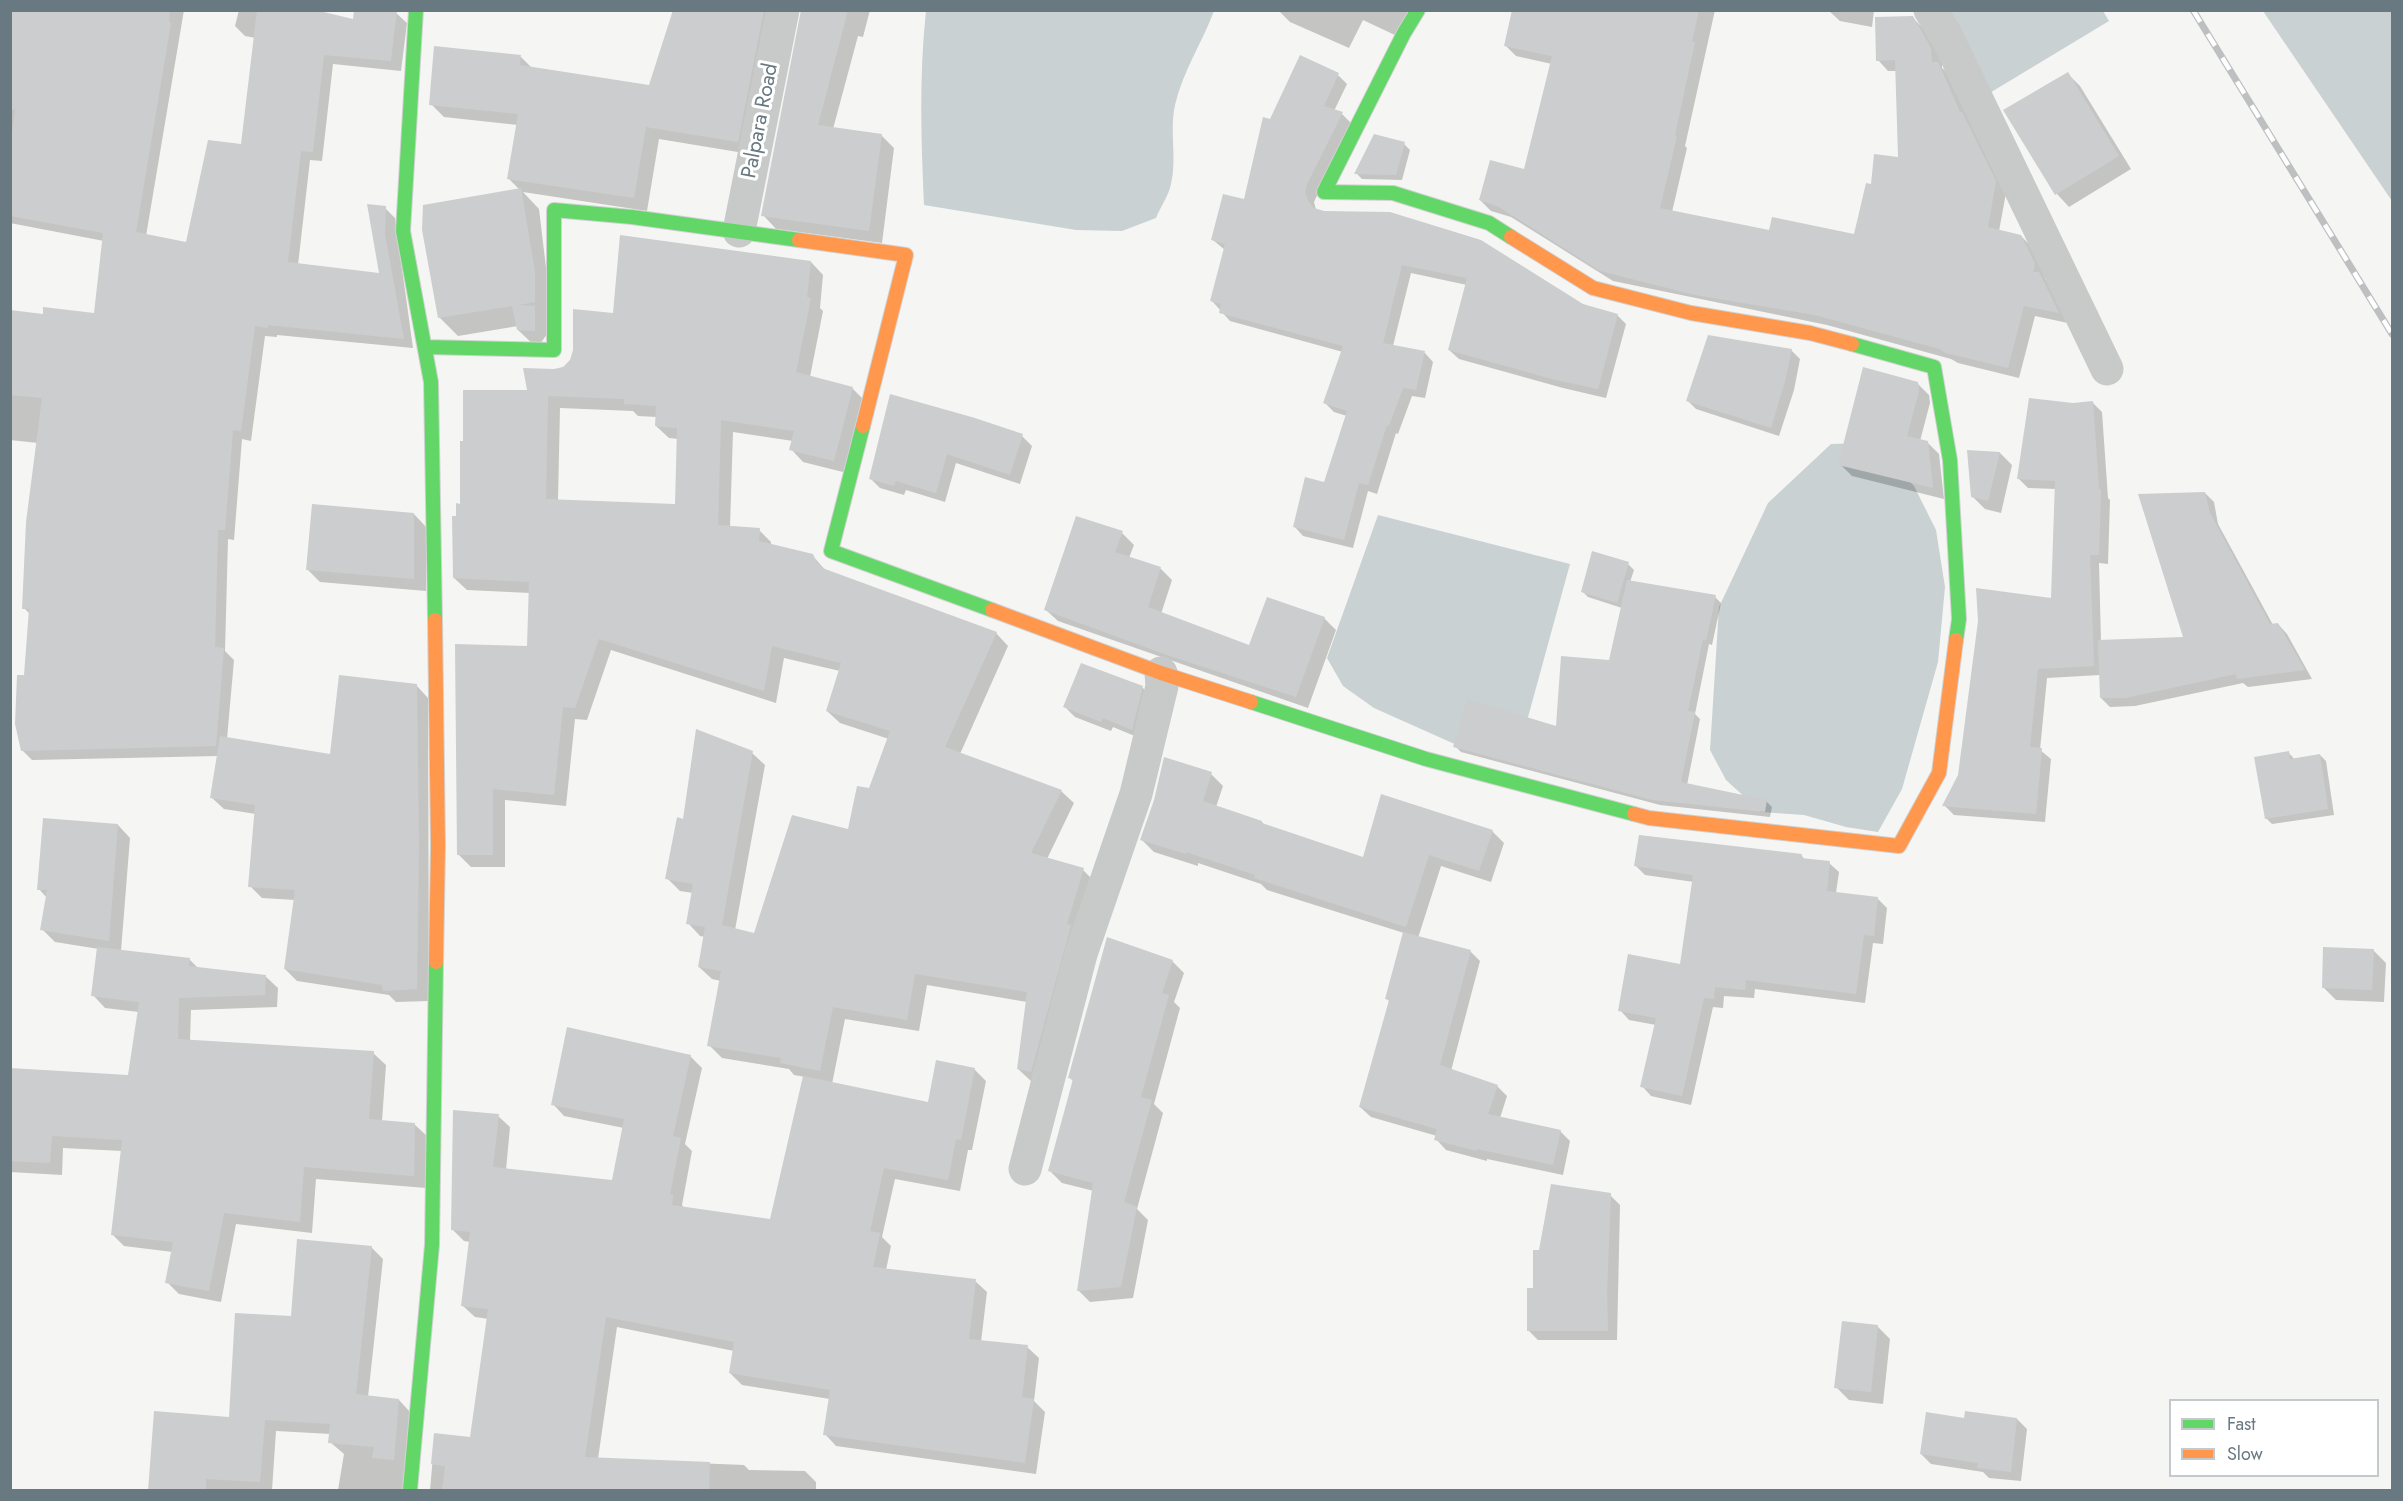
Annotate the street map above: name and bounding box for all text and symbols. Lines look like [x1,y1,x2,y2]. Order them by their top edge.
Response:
street label: Palpara Road [737,61,785,181]
legend [2169,1399,2379,1477]
text: Fast [2227,1411,2256,1437]
text: Slow [2227,1441,2263,1467]

